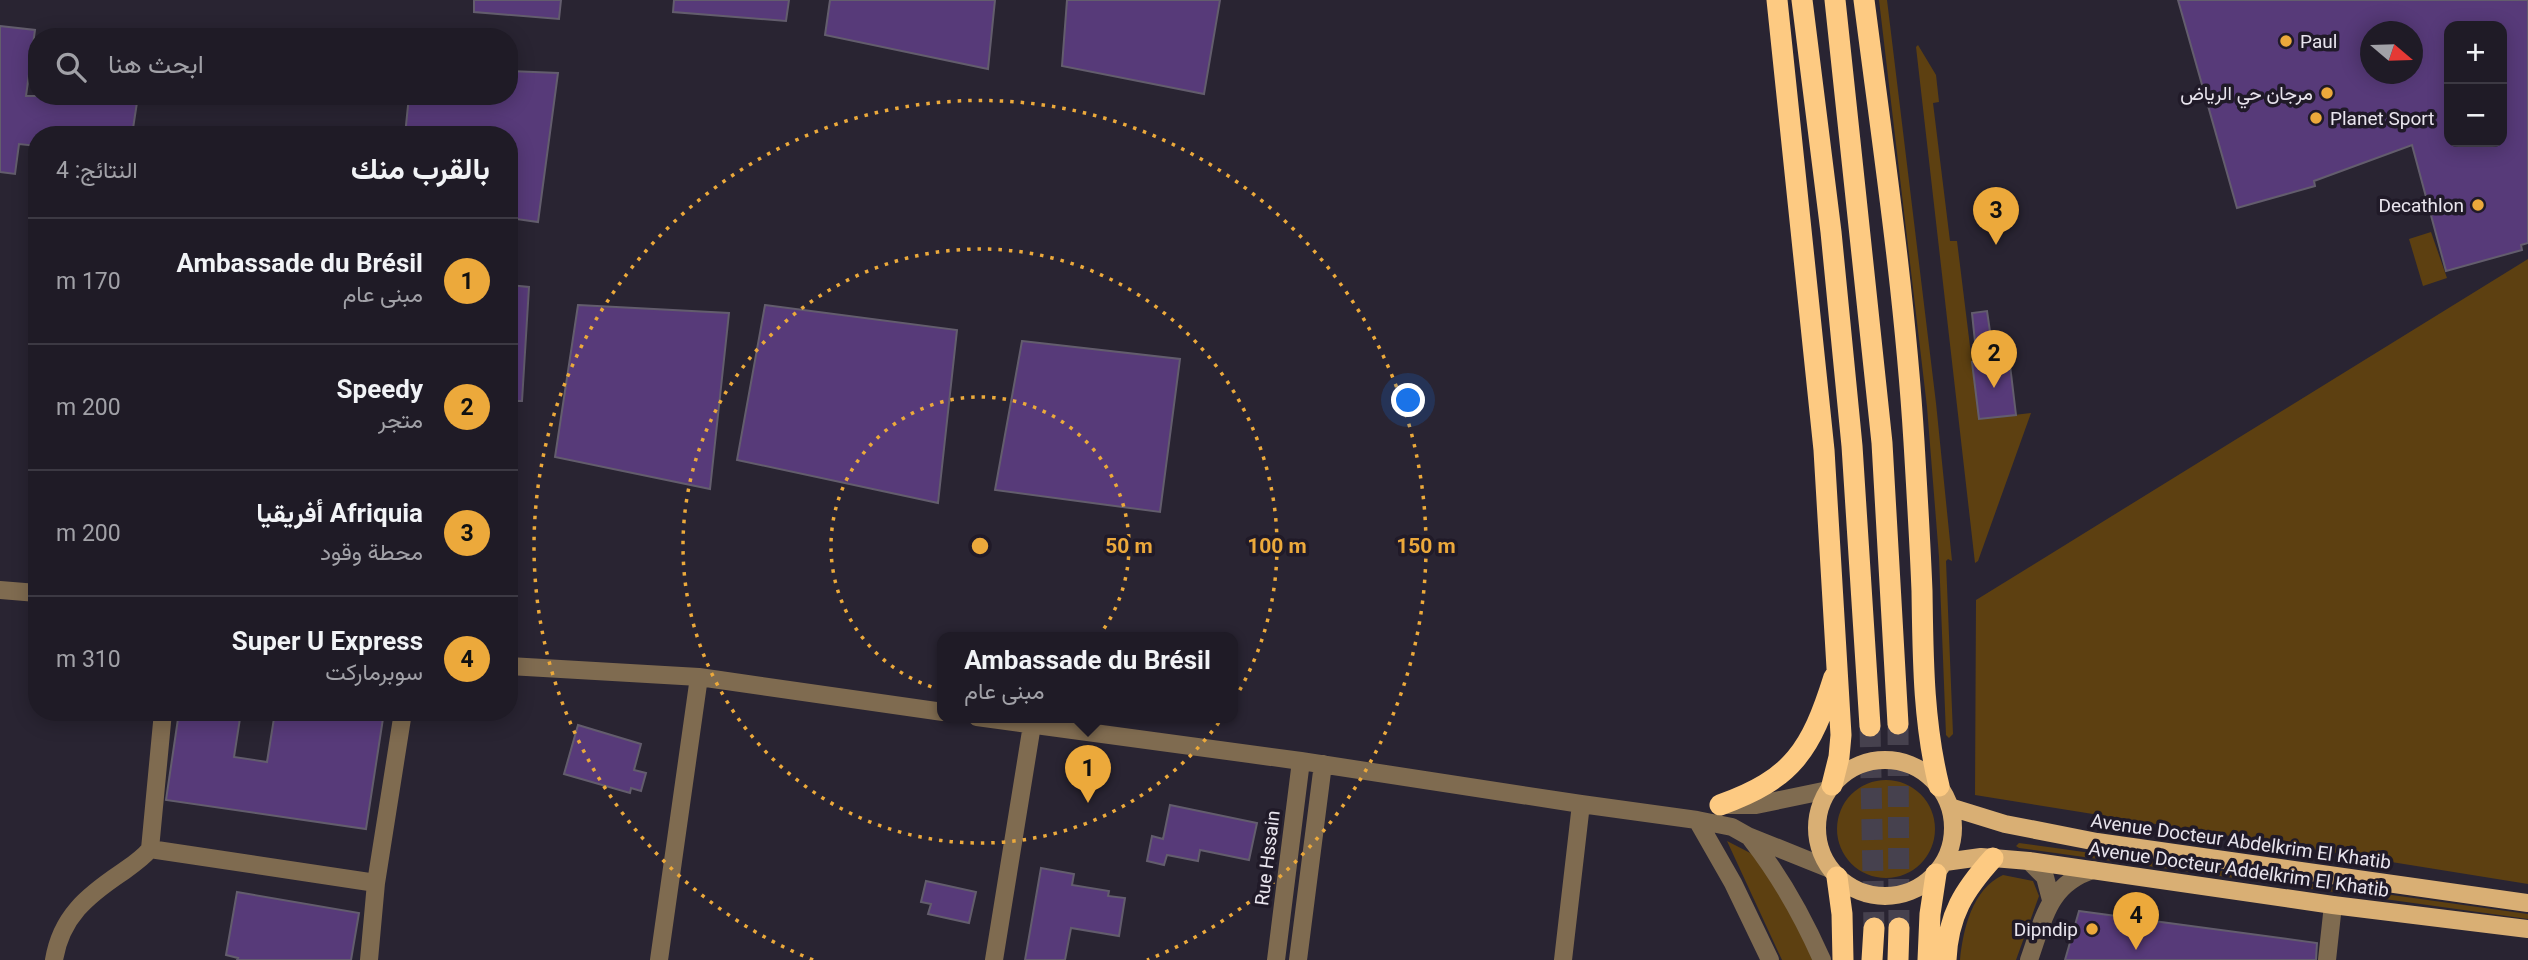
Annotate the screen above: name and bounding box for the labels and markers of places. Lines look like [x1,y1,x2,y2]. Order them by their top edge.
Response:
place label: Paul [2300,30,2337,53]
marker: Paul [2278,33,2294,49]
place label: مرجان حي الرياض [2180,82,2313,109]
marker: مرجان حي الرياض [2319,85,2335,101]
place label: Planet Sport [2330,107,2434,130]
marker: Planet Sport [2308,110,2324,126]
pin: 3 [1973,187,2019,245]
place label: Decathlon [2379,194,2464,217]
marker: Decathlon [2470,197,2486,213]
pin: 2 [1971,330,2017,388]
centre of rings [968,534,992,558]
pin: 1 [1065,745,1111,803]
pin: 4 [2113,892,2159,950]
place label: Dipndip [2014,918,2078,941]
marker: Dipndip [2084,921,2100,937]

